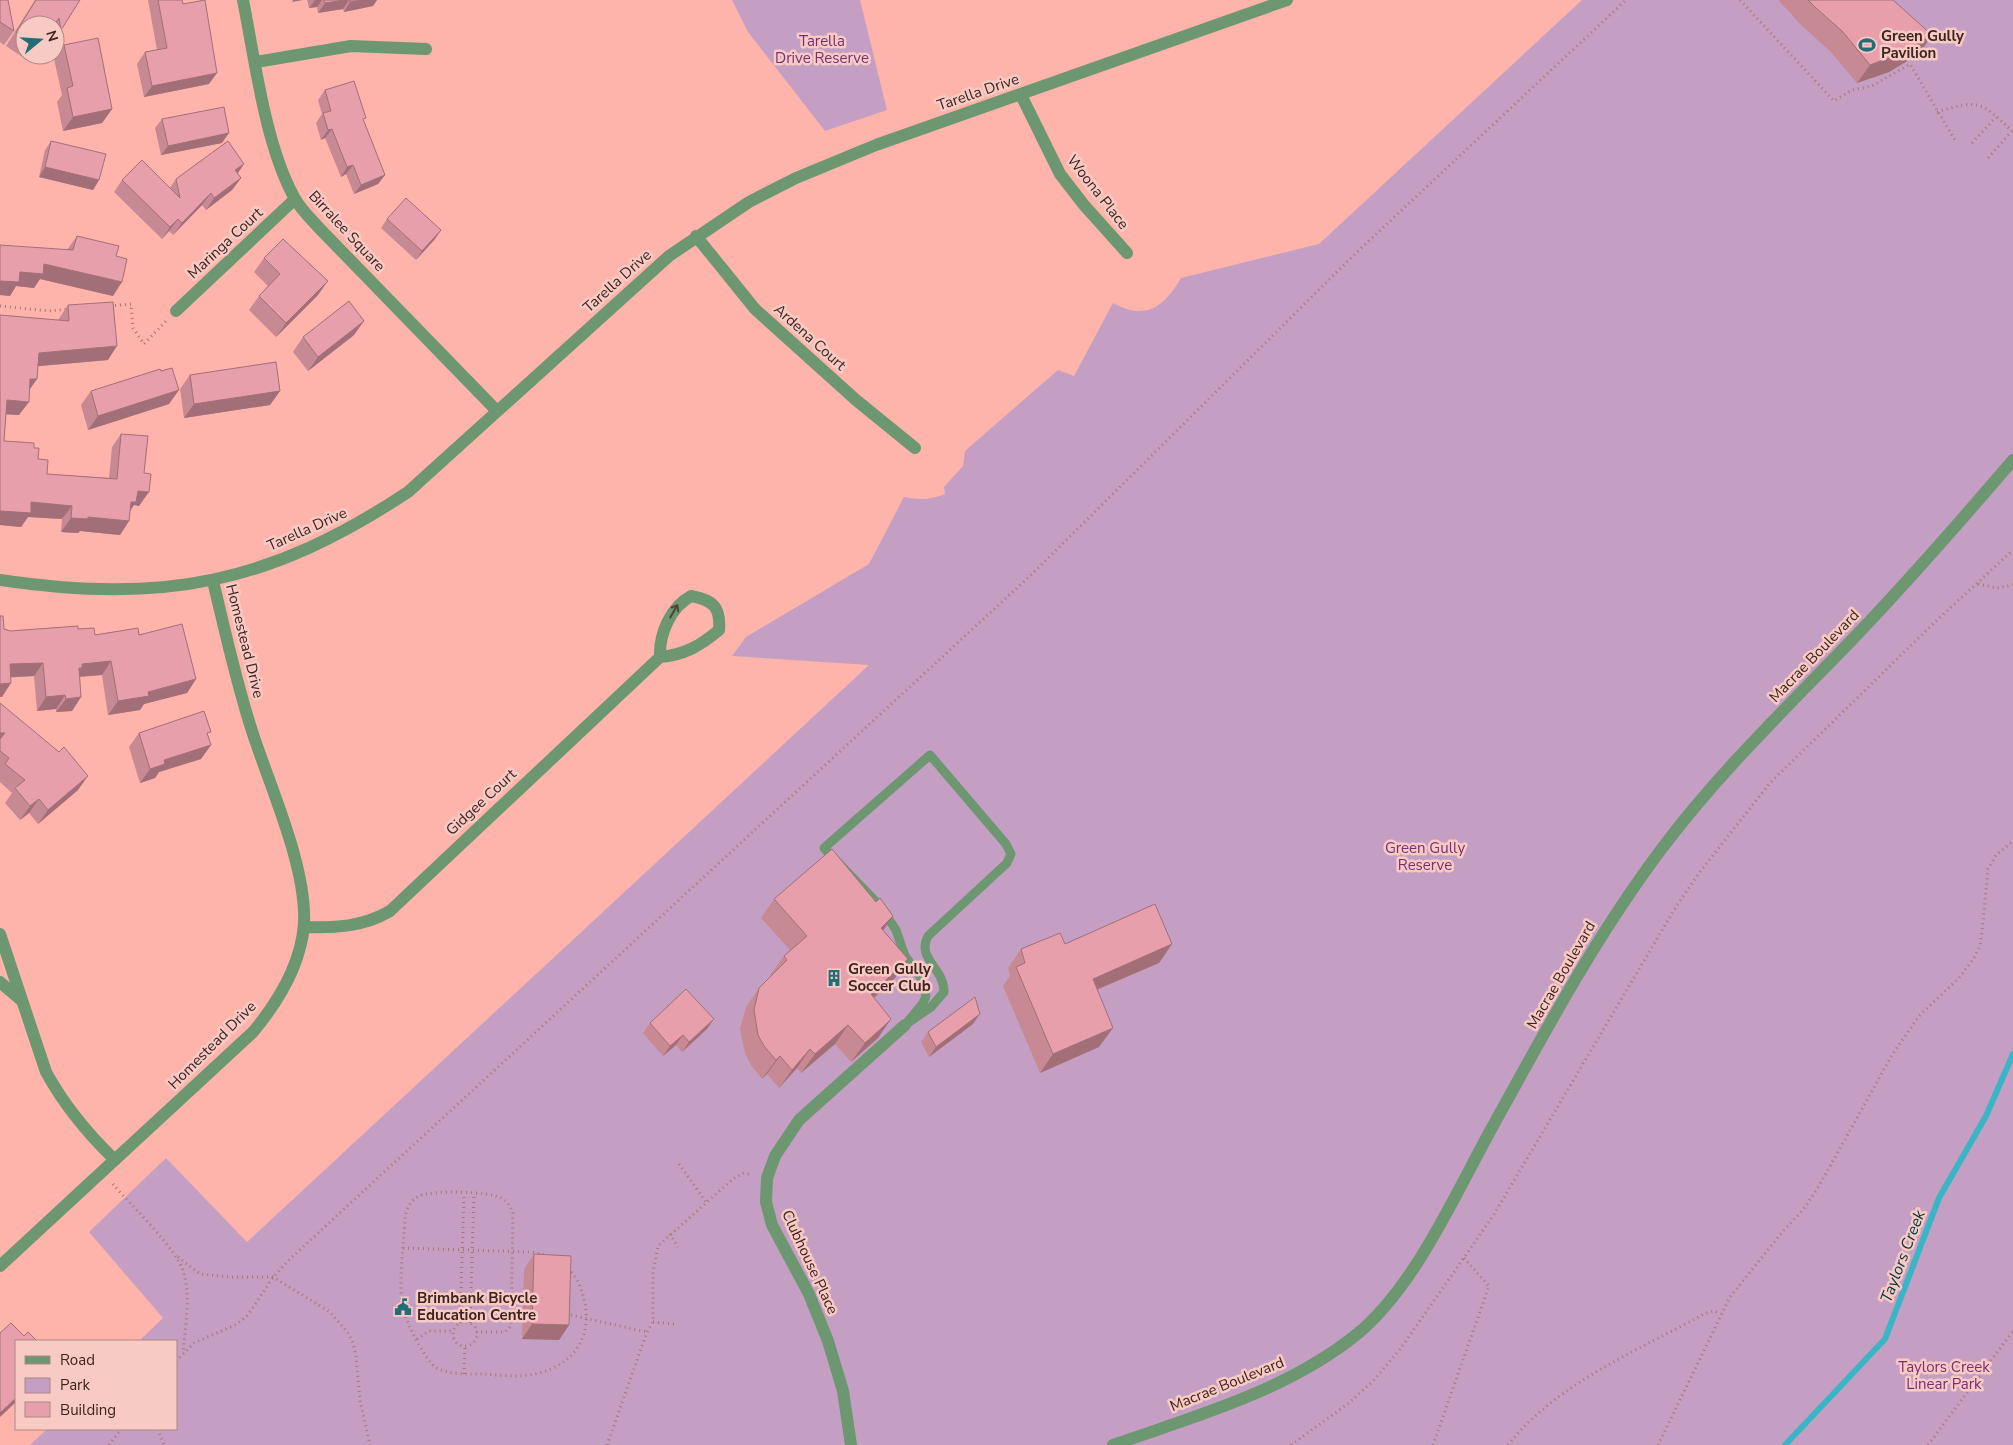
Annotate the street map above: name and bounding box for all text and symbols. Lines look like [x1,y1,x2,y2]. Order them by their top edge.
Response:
north arrow [15,15,65,65]
place label: Green Gully Pavilion [1881,26,1964,63]
text: N [41,28,63,44]
park label: Tarella Drive Reserve [775,31,869,68]
sports icon: Green Gully Pavilion [1857,35,1877,55]
street label: Tarella Drive [934,69,1022,115]
street label: Woona Place [1063,151,1133,233]
street label: Birralee Square [304,186,390,276]
street label: Maringa Court [183,202,267,283]
street label: Tarella Drive [579,245,655,317]
street label: Ardena Court [770,299,851,375]
street label: Tarella Drive [264,503,350,555]
street label: Homestead Drive [221,582,269,700]
one-way arrow [669,604,679,619]
street label: Macrae Boulevard [1765,605,1863,707]
street label: Gidgee Court [442,764,521,840]
park label: Green Gully Reserve [1385,838,1465,875]
street label: Macrae Boulevard [1522,917,1600,1033]
place label: Green Gully Soccer Club [848,959,931,996]
building icon: Green Gully Soccer Club [824,968,844,988]
street label: Homestead Drive [164,997,260,1093]
water label: Taylors Creek [1875,1206,1931,1306]
street label: Clubhouse Place [777,1207,843,1317]
place label: Brimbank Bicycle Education Centre [417,1288,537,1325]
public building icon: Brimbank Bicycle Education Centre [393,1297,413,1317]
legend [15,1340,178,1430]
text: Road [60,1350,95,1370]
street label: Macrae Boulevard [1167,1352,1287,1416]
park label: Taylors Creek Linear Park [1898,1357,1990,1394]
text: Park [60,1375,90,1395]
text: Building [60,1400,116,1420]

